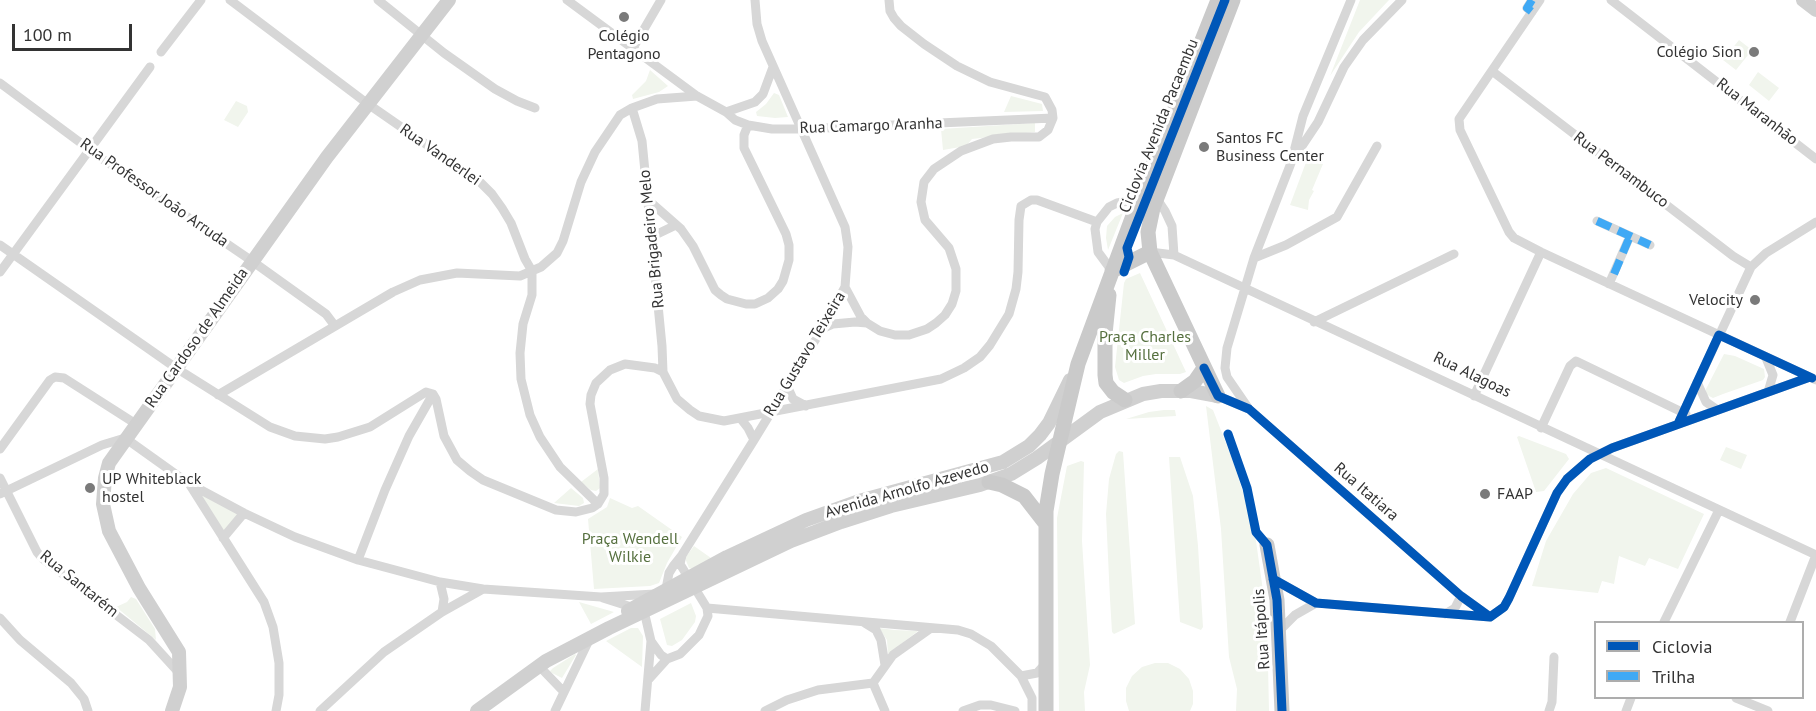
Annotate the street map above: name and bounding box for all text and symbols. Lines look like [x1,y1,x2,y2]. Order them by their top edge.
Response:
marker: Colégio Pentagono [617,10,631,24]
scale bar [15,12,135,50]
text: 100 m [23,23,72,46]
place label: Colégio Pentagono [587,26,661,64]
street label: Ciclovia Avenida Pacaembu [1115,36,1203,216]
place label: Colégio Sion [1656,42,1742,62]
marker: Colégio Sion [1747,45,1761,59]
street label: Rua Maranhão [1712,74,1802,150]
street label: Rua Camargo Aranha [799,114,943,138]
street label: Rua Vanderlei [396,120,484,190]
place label: Santos FC Business Center [1216,128,1324,166]
street label: Rua Pernambuco [1570,128,1672,212]
street label: Rua Professor João Arruda [76,134,232,252]
marker: Santos FC Business Center [1197,140,1211,154]
street label: Rua Brigadeiro Melo [635,169,669,309]
street label: Rua Cardoso de Almeida [141,264,253,412]
street label: Rua Gustavo Teixeira [760,288,850,420]
place label: Velocity [1689,290,1743,310]
marker: Velocity [1748,293,1762,307]
park label: Praça Charles Miller [1099,327,1191,365]
street label: Rua Alagoas [1430,348,1514,402]
street label: Avenida Arnolfo Azevedo [823,457,991,523]
street label: Rua Itatiara [1330,459,1402,525]
place label: UP Whiteblack hostel [102,469,201,507]
marker: UP Whiteblack hostel [83,481,97,495]
place label: FAAP [1497,484,1533,504]
marker: FAAP [1478,487,1492,501]
park label: Praça Wendell Wilkie [582,529,678,567]
street label: Rua Santarém [36,547,122,621]
street label: Rua Itápolis [1250,588,1274,670]
legend [1594,621,1804,699]
text: Ciclovia [1652,635,1712,658]
text: Trilha [1652,665,1695,688]

